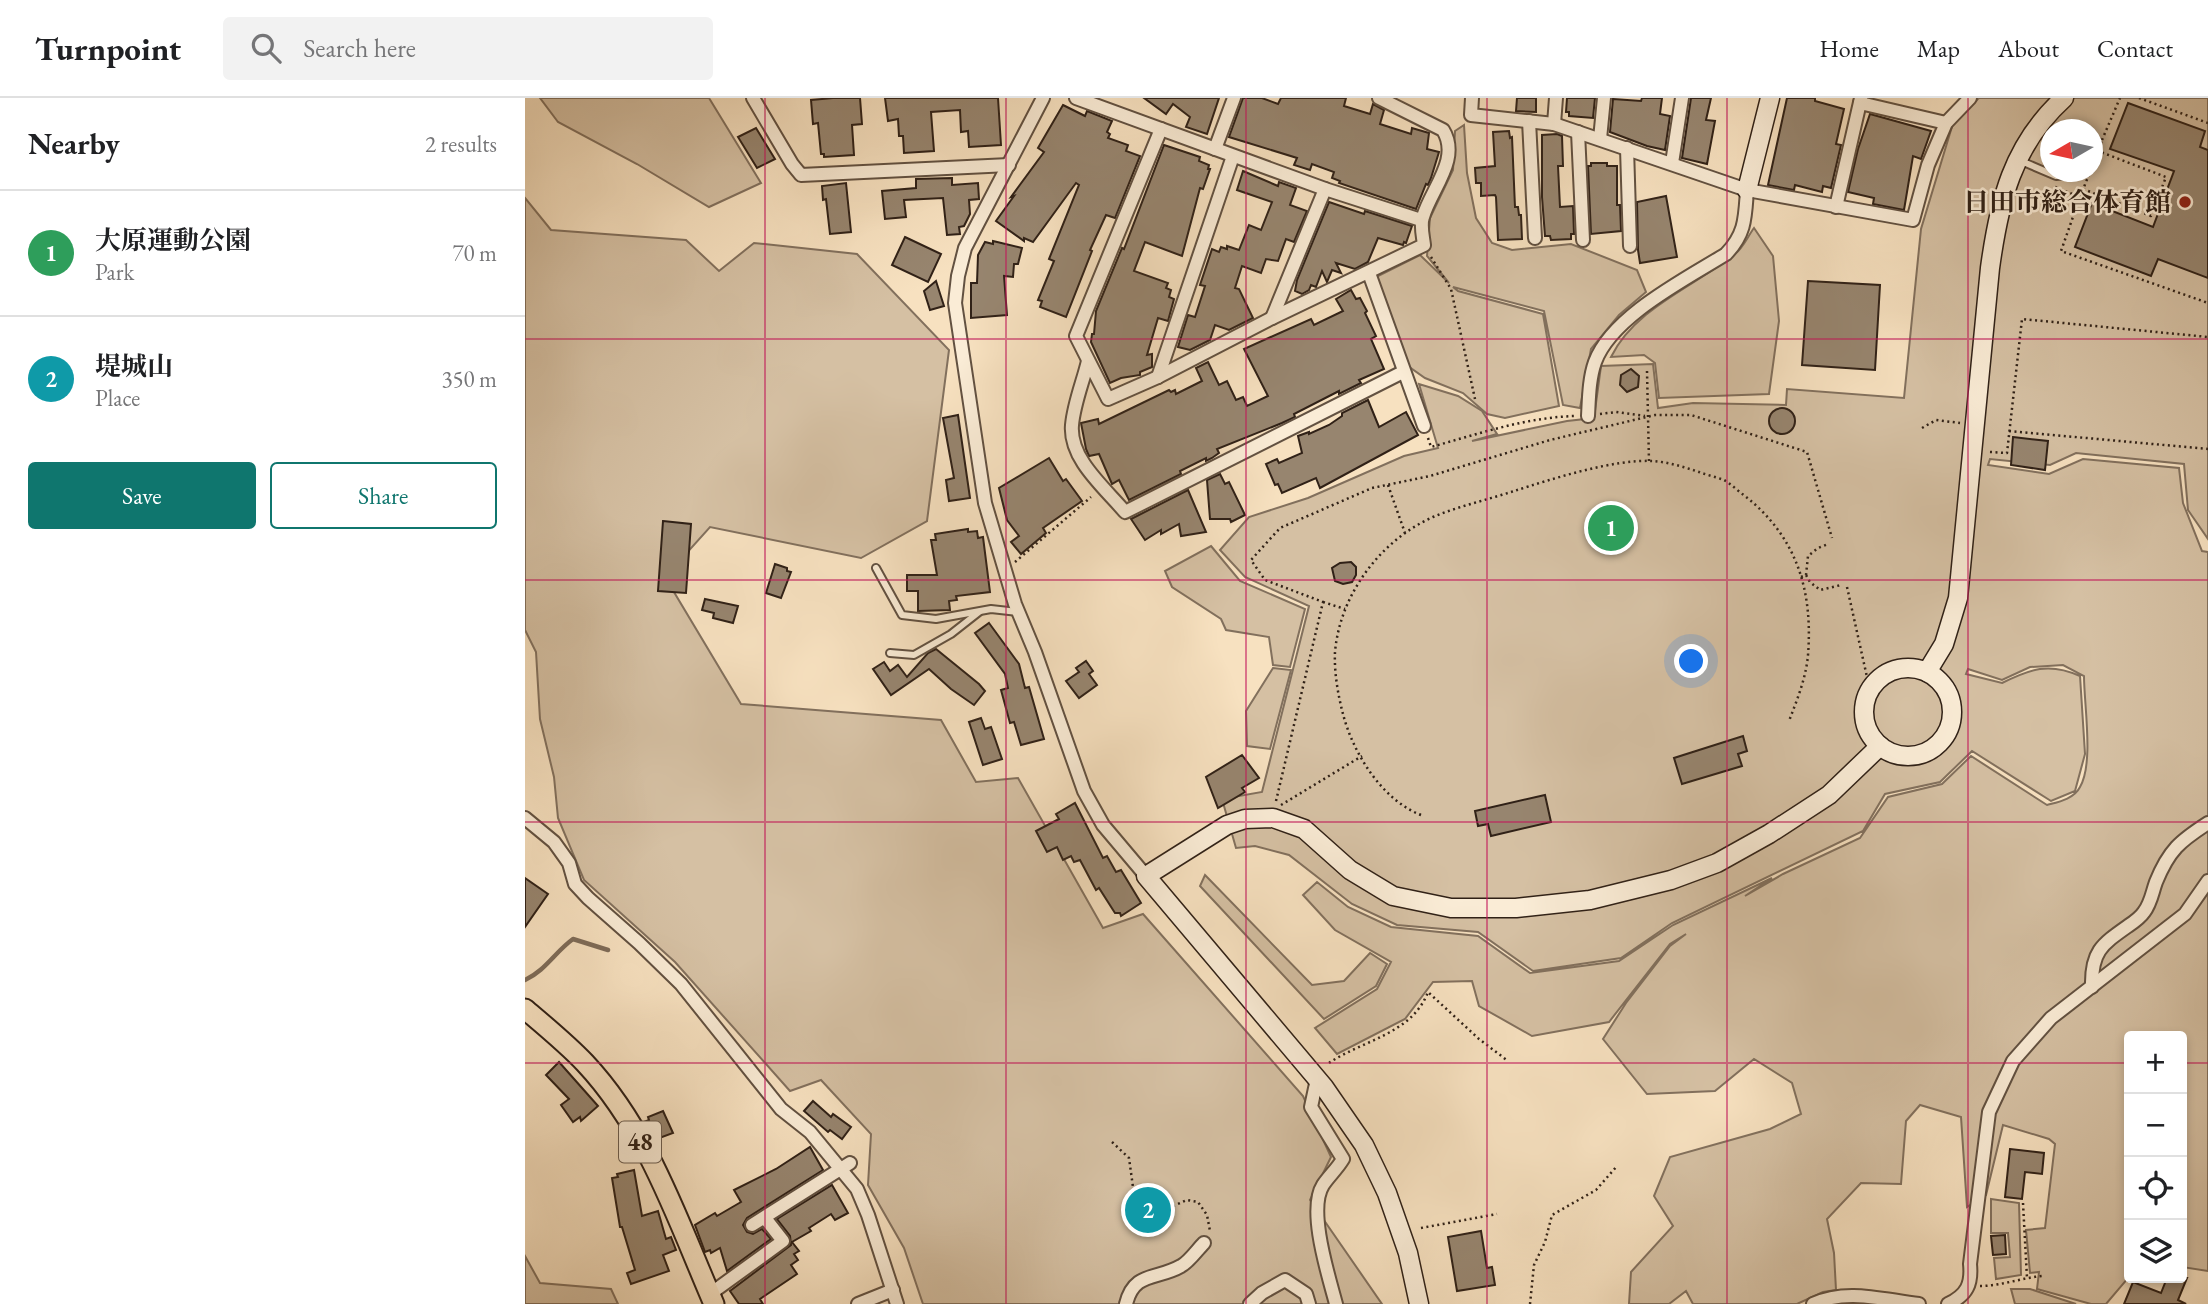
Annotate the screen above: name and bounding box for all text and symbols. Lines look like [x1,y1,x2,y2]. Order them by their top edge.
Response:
search box [223,17,713,80]
text: Turnpoint [35,27,181,70]
icon: search [247,29,285,67]
text: Search here [303,31,416,65]
text: Home [1819,33,1879,64]
text: Map [1917,33,1960,64]
text: About [1998,33,2059,64]
text: Contact [2097,33,2173,64]
north arrow [2040,119,2103,182]
text: Nearby [28,124,120,163]
text: 2 results [425,129,497,159]
place label: 日田市総合体育館 [1963,185,2171,219]
marker: 日田市総合体育館 [2177,194,2193,210]
text: 大原運動公園 [95,223,251,257]
text: 1 [45,238,57,268]
text: 70 m [452,238,497,268]
text: Park [95,257,134,287]
text: 堤城山 [95,349,173,383]
text: 2 [45,364,57,394]
text: 350 m [441,364,497,394]
text: Place [95,383,140,413]
button: Save [28,462,256,529]
button: Share [270,462,497,529]
pin: 1 [1588,502,1634,554]
your location [1674,644,1708,678]
map controls [2124,1031,2187,1283]
button: + [2124,1031,2187,1094]
button: − [2124,1094,2187,1157]
road number: 48 [619,1122,661,1162]
button: locate [2124,1157,2187,1220]
pin: 2 [1125,1184,1171,1236]
button: layers [2124,1220,2187,1283]

